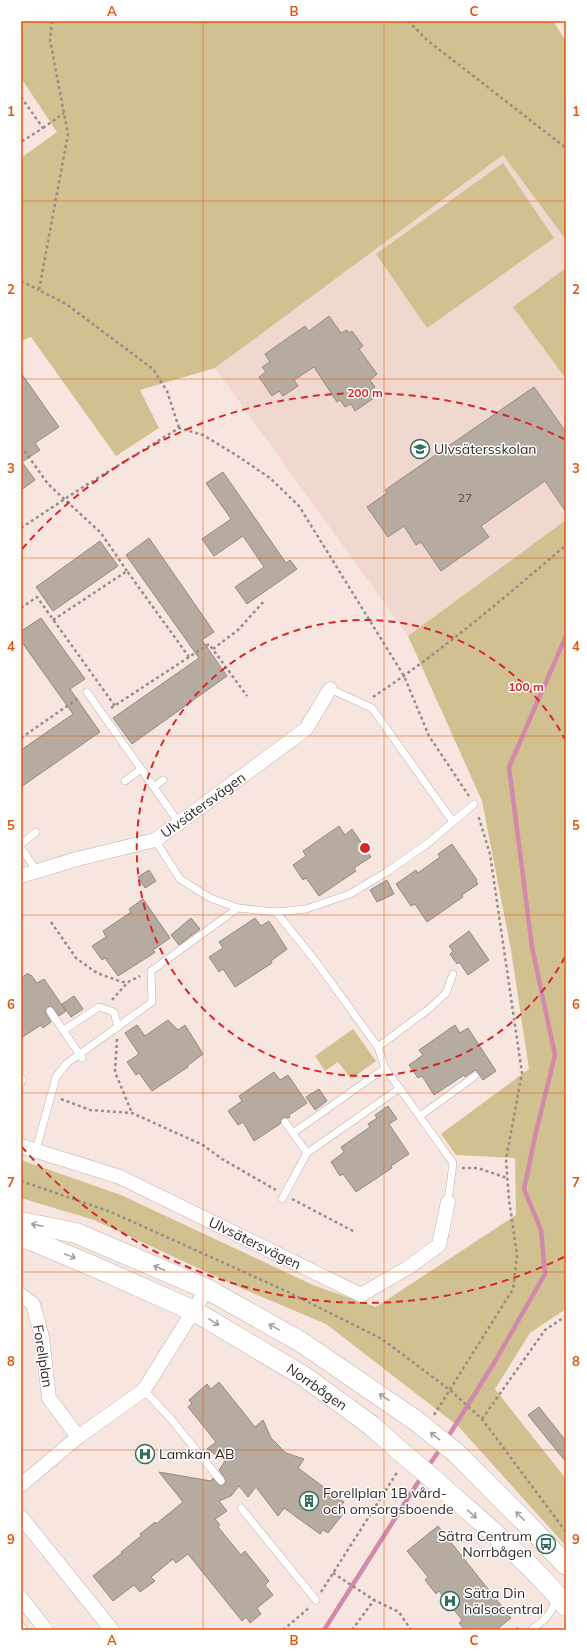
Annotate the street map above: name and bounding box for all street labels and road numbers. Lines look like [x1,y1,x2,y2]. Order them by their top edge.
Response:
street label: Ulvsätersvägen [157,768,249,842]
street label: Ulvsätersvägen [206,1213,304,1273]
street label: Forellplan [29,1323,57,1389]
street label: Norrbågen [283,1360,351,1414]

